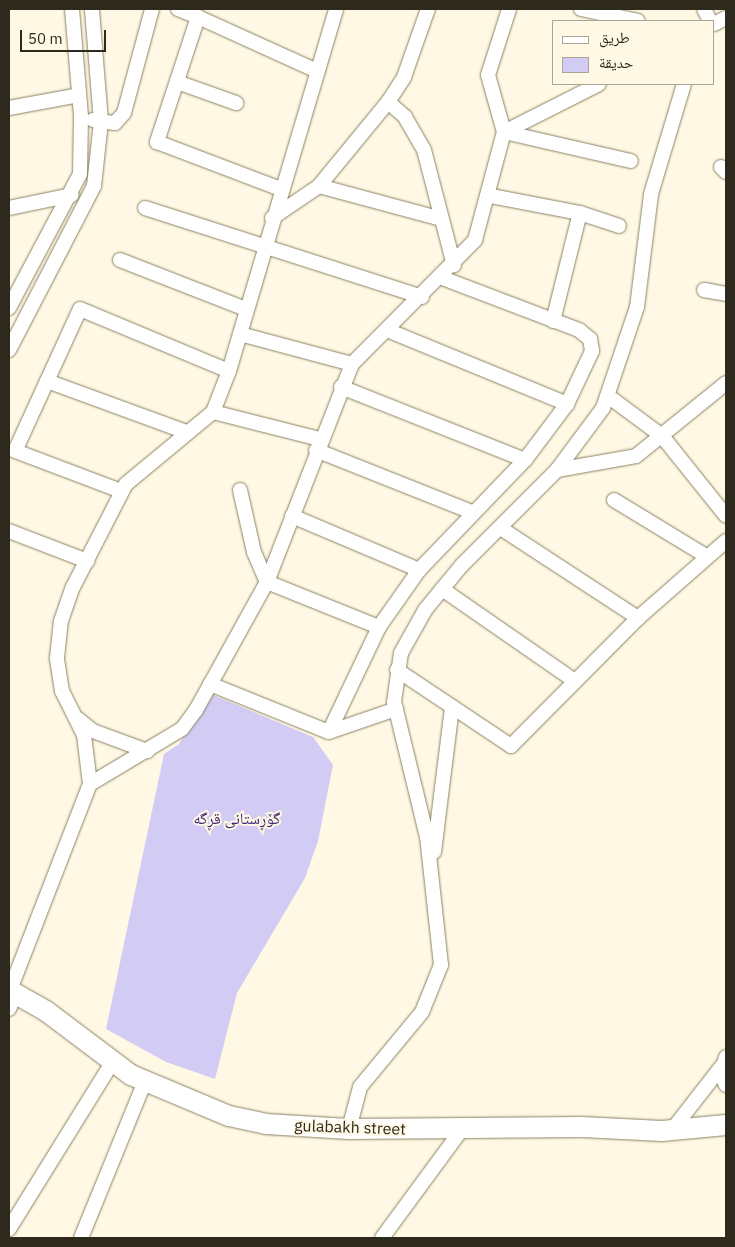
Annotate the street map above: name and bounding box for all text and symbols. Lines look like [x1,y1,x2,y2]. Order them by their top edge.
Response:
scale bar [22,20,109,52]
legend [552,20,715,85]
text: طريق [599,28,630,47]
text: 50 m [28,29,63,48]
text: حديقة [599,53,633,72]
park label: گۆڕستانی قڕگە [194,808,280,828]
street label: gulabakh street [294,1115,406,1139]

